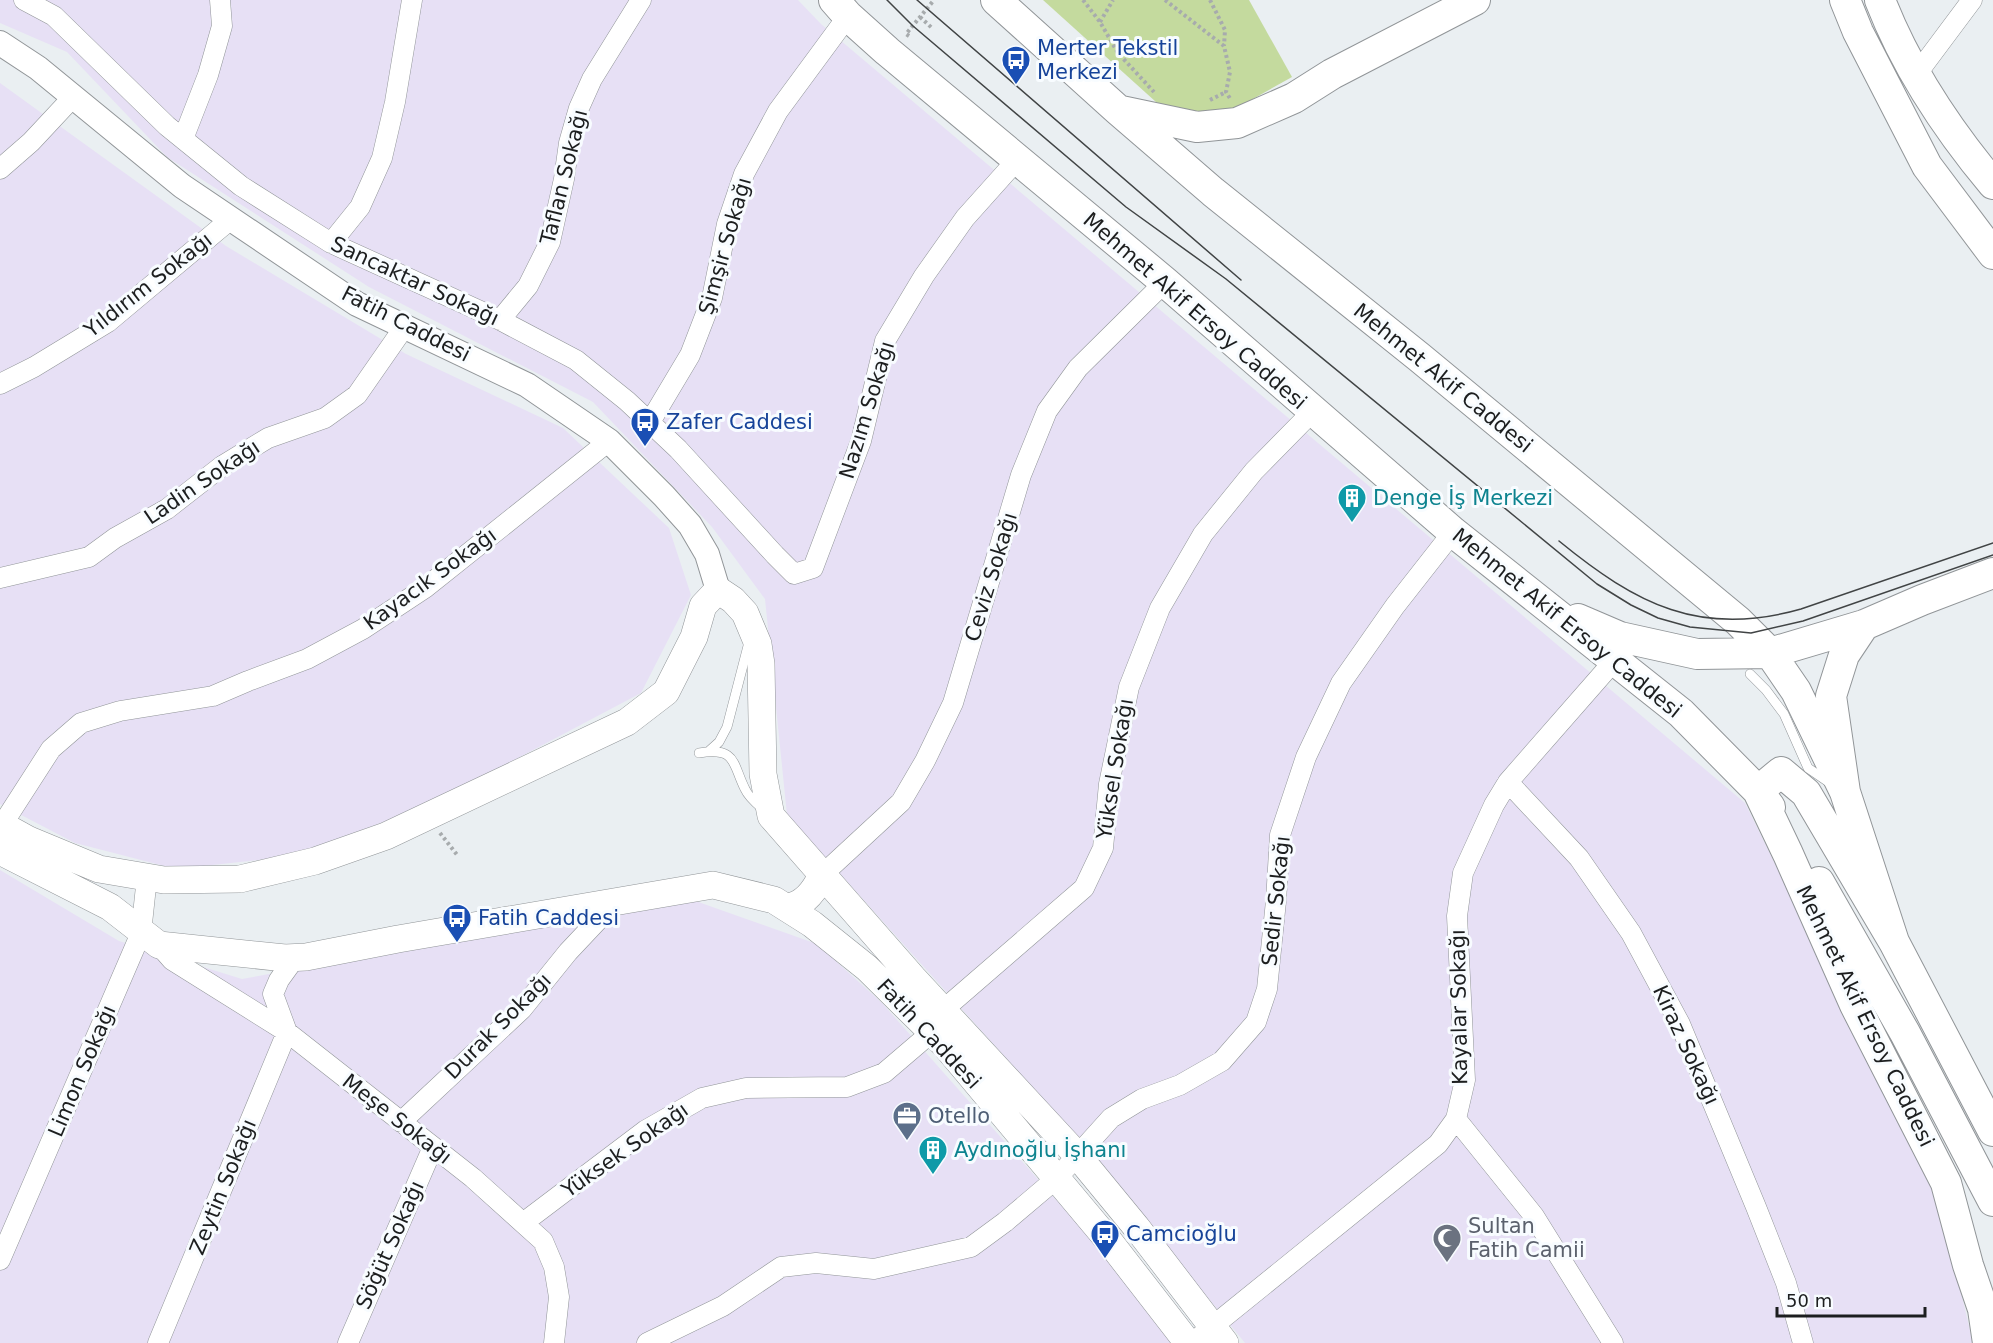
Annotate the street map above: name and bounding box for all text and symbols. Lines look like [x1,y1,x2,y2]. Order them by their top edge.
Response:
place label: Merter Tekstil Merkezi [1037,36,1178,84]
bus stop icon: Merter Tekstil Merkezi [1000,44,1032,86]
street label: Taflan Sokağı [535,107,592,248]
street label: Şimşir Sokağı [694,175,756,317]
street label: Mehmet Akif Ersoy Caddesi [1079,208,1311,414]
street label: Yıldırım Sokağı [79,228,217,343]
street label: Sancaktar Sokağı [327,232,503,330]
street label: Fatih Caddesi [338,281,474,367]
street label: Mehmet Akif Caddesi [1349,299,1537,457]
street label: Nazım Sokağı [835,338,899,482]
bus stop icon: Zafer Caddesi [629,406,661,448]
place label: Zafer Caddesi [666,410,813,434]
street label: Ladin Sokağı [140,435,264,529]
building icon: Denge İş Merkezi [1336,482,1368,524]
place label: Denge İş Merkezi [1373,485,1553,510]
street label: Ceviz Sokağı [960,510,1022,644]
street label: Kayacık Sokağı [359,523,501,635]
street label: Mehmet Akif Ersoy Caddesi [1448,523,1686,723]
street label: Yüksel Sokağı [1092,697,1138,842]
street label: Sedir Sokağı [1257,835,1295,967]
street label: Mehmet Akif Ersoy Caddesi [1791,881,1939,1151]
bus stop icon: Fatih Caddesi [441,902,473,944]
place label: Fatih Caddesi [478,906,619,930]
street label: Kayalar Sokağı [1446,929,1472,1085]
street label: Durak Sokağı [440,968,556,1084]
street label: Fatih Caddesi [872,974,986,1094]
street label: Kiraz Sokağı [1648,982,1724,1108]
street label: Limon Sokağı [43,1001,121,1141]
street label: Meşe Sokağı [338,1069,456,1169]
street label: Yüksek Sokağı [556,1098,693,1203]
office icon: Otello [891,1100,923,1142]
place label: Otello [928,1104,990,1128]
street label: Zeytin Sokağı [185,1116,261,1258]
building icon: Aydınoğlu İşhanı [917,1134,949,1176]
place label: Aydınoğlu İşhanı [954,1137,1126,1162]
street label: Söğüt Sokağı [351,1177,429,1313]
place label: Sultan Fatih Camii [1468,1214,1585,1262]
bus stop icon: Camcioğlu [1089,1218,1121,1260]
place label: Camcioğlu [1126,1222,1237,1246]
mosque icon: Sultan Fatih Camii [1431,1222,1463,1264]
scale bar [1777,1280,1926,1318]
text: 50 m [1786,1290,1832,1311]

